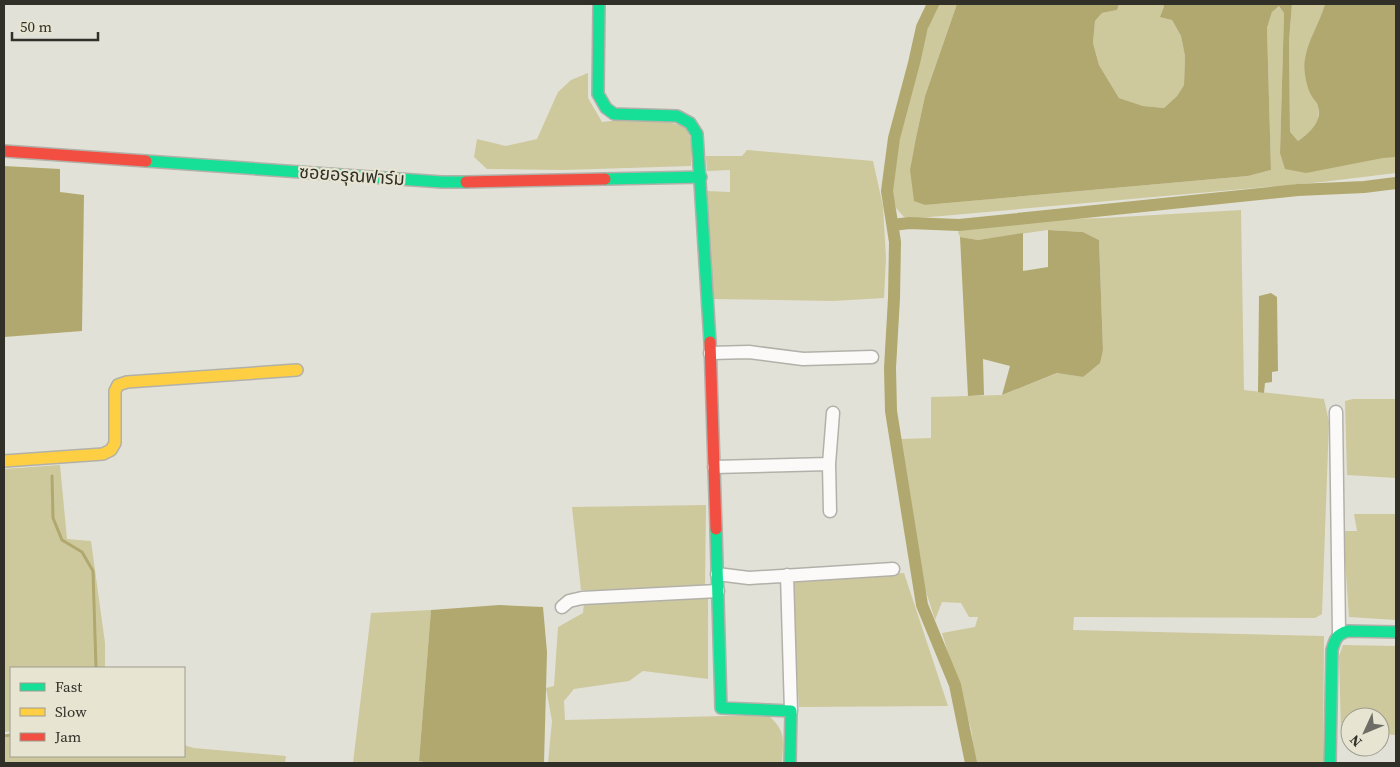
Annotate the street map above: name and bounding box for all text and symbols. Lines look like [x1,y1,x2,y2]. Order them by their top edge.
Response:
scale bar [12,10,99,42]
text: 50 m [20,16,52,37]
street label: ซอยอรุณฟาร์ม [298,159,406,191]
legend [10,667,185,757]
text: Fast [55,676,82,697]
text: Slow [55,701,87,722]
north arrow [1340,707,1390,757]
text: Jam [54,726,82,747]
text: N [1345,730,1366,752]

